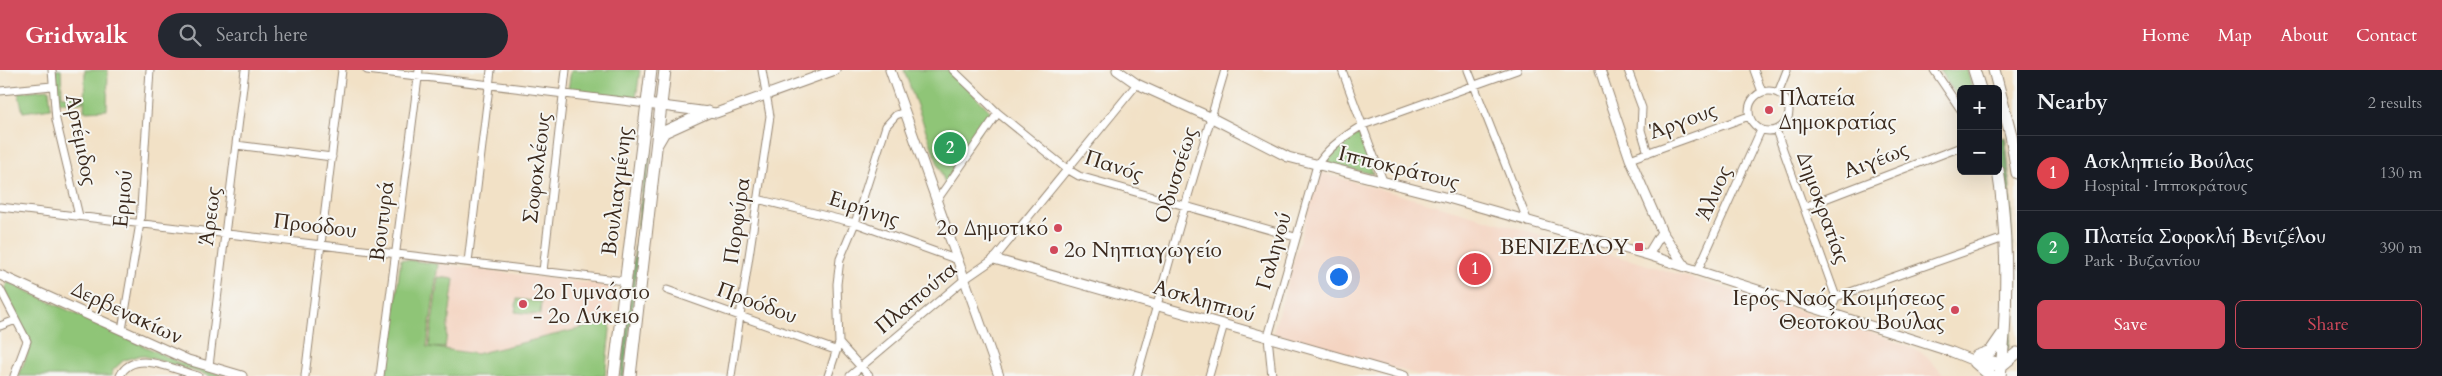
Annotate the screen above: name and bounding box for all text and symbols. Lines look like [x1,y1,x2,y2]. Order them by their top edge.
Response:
search box [158,13,508,58]
text: Gridwalk [25,19,128,52]
icon: search [176,21,204,49]
text: Search here [216,22,308,48]
text: Home [2142,23,2190,48]
text: Map [2218,23,2252,48]
text: About [2280,23,2328,48]
text: Contact [2356,23,2417,48]
place label: Πλατεία Δημοκρατίας [1779,84,1896,137]
map controls [1957,85,2002,175]
button: + [1957,85,2002,130]
text: Nearby [2037,88,2108,117]
street label: Αρτέμιδος [58,92,104,188]
text: 2 results [2368,92,2422,114]
street label: Άργους [1645,95,1721,147]
marker: Πλατεία Δημοκρατίας [1763,104,1775,116]
street label: Σοφοκλέους [516,111,558,225]
street label: Οδυσσέως [1148,123,1204,227]
street label: Βουλιαγμένης [595,125,639,257]
pin: 2 [934,129,966,167]
button: − [1957,130,2002,175]
street label: Αιγέως [1839,134,1913,186]
street label: Ιπποκράτους [1335,139,1463,197]
street label: Πανός [1081,143,1147,189]
street label: Δημοκρατίας [1789,148,1857,268]
text: Ασκληπιείο Βούλας [2084,149,2254,175]
street label: Άλυος [1689,161,1739,225]
text: 1 [2049,162,2057,184]
text: 130 m [2380,162,2422,184]
street label: Ερμού [106,169,140,229]
text: Hospital · Ιπποκράτους [2084,175,2248,197]
street label: Πορφύρα [717,176,757,266]
street label: Βουτυρά [363,179,401,263]
street label: Ειρήνης [825,184,903,234]
street label: Άρεως [192,185,228,247]
street label: Προόδου [272,207,358,245]
street label: Γαληνού [1249,209,1299,293]
place label: 2ο Δημοτικό [936,214,1048,243]
marker: 2ο Δημοτικό [1052,222,1064,234]
text: Πλατεία Σοφοκλή Βενιζέλου [2084,224,2326,250]
place label: ΒΕΝΙΖΕΛΟΥ [1500,233,1629,262]
place label: 2ο Νηπιαγωγείο [1064,236,1222,265]
text: 2 [2049,237,2057,259]
text: 390 m [2380,237,2422,259]
marker: ΒΕΝΙΖΕΛΟΥ [1633,241,1645,253]
marker: 2ο Νηπιαγωγείο [1048,244,1060,256]
pin: 1 [1459,250,1491,288]
text: Park · Βυζαντίου [2084,250,2200,272]
street label: Πλαπούτα [869,255,963,341]
your location [1326,264,1352,290]
street label: Ασκληπιού [1150,273,1258,329]
street label: Δερβενακίων [67,275,187,351]
street label: Προόδου [713,275,801,331]
place label: 2ο Γυμνάσιο - 2ο Λύκειο [533,278,650,331]
place label: Ιερός Ναός Κοιμήσεως Θεοτόκου Βούλας [1733,284,1945,337]
marker: 2ο Γυμνάσιο - 2ο Λύκειο [517,298,529,310]
button: Save [2037,300,2225,349]
button: Share [2235,300,2422,349]
marker: Ιερός Ναός Κοιμήσεως Θεοτόκου Βούλας [1949,304,1961,316]

